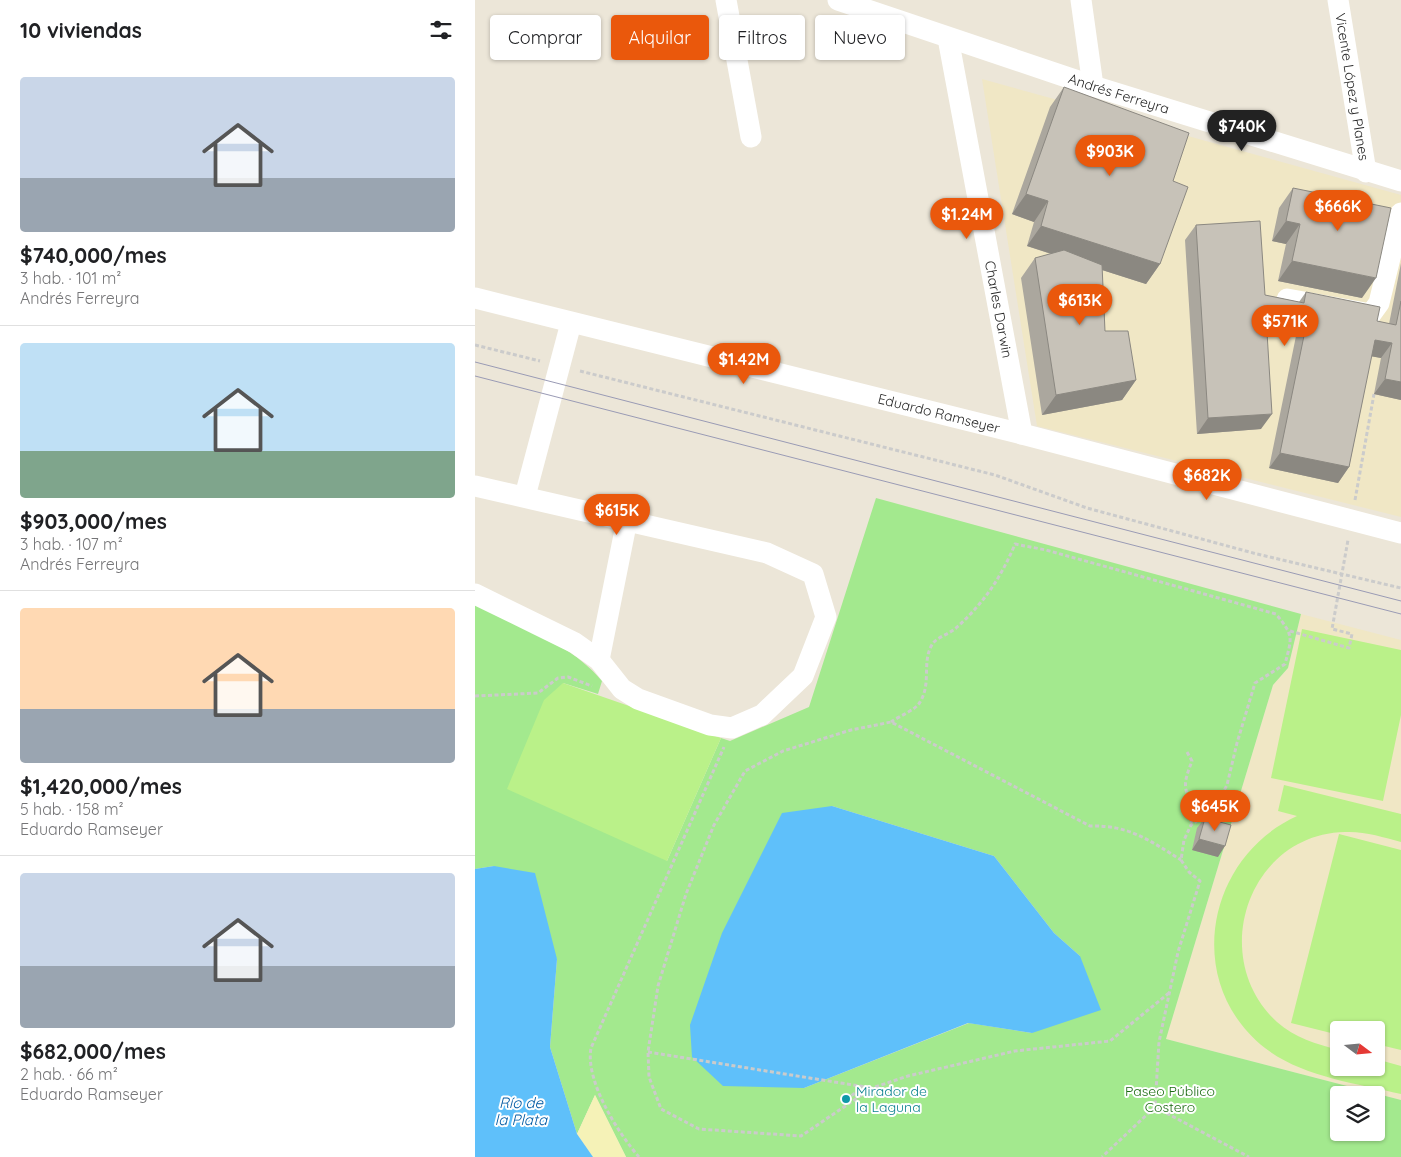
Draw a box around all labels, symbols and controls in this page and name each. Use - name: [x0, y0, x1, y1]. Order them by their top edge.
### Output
- street label: Vicente López y Planes: [1331, 12, 1373, 162]
- chip: Comprar: [490, 15, 601, 60]
- chip: Alquilar: [611, 15, 709, 60]
- chip: Filtros: [719, 15, 805, 60]
- chip: Nuevo: [815, 15, 905, 60]
- icon: filters: [427, 16, 455, 44]
- text: 10 viviendas: [20, 17, 142, 43]
- street label: Andrés Ferreyra: [1066, 69, 1171, 118]
- icon: home: [193, 110, 283, 200]
- pin: $740K: [1207, 110, 1277, 152]
- text: $740K: [1218, 116, 1266, 136]
- pin: $903K: [1075, 134, 1145, 177]
- text: $903K: [1086, 141, 1134, 161]
- pin: $666K: [1303, 190, 1373, 232]
- text: $666K: [1315, 196, 1361, 216]
- pin: $1.24M: [926, 198, 1008, 240]
- text: $1.24M: [941, 204, 993, 224]
- text: $740,000/mes: [20, 242, 167, 268]
- street label: Charles Darwin: [981, 259, 1017, 359]
- text: 3 hab. · 101 m²: [20, 268, 121, 288]
- pin: $613K: [1045, 284, 1115, 326]
- text: Andrés Ferreyra: [20, 288, 140, 308]
- text: $613K: [1058, 290, 1102, 310]
- pin: $571K: [1250, 304, 1320, 347]
- text: $571K: [1263, 311, 1307, 331]
- pin: $1.42M: [703, 342, 785, 385]
- text: $1.42M: [719, 349, 769, 369]
- icon: home: [193, 375, 283, 465]
- street label: Eduardo Ramseyer: [876, 389, 1002, 437]
- pin: $682K: [1172, 458, 1242, 501]
- text: $682K: [1184, 465, 1230, 485]
- pin: $615K: [582, 494, 652, 536]
- text: $615K: [595, 500, 639, 520]
- text: $903,000/mes: [20, 508, 167, 534]
- text: 3 hab. · 107 m²: [20, 534, 123, 554]
- text: Andrés Ferreyra: [20, 554, 140, 574]
- icon: home: [193, 640, 283, 730]
- text: $1,420,000/mes: [20, 773, 182, 799]
- pin: $645K: [1180, 790, 1250, 832]
- text: $645K: [1191, 796, 1239, 816]
- text: 5 hab. · 158 m²: [20, 799, 124, 819]
- text: Eduardo Ramseyer: [20, 819, 163, 839]
- icon: home: [193, 905, 283, 995]
- north arrow: [1330, 1021, 1385, 1076]
- map controls: [1330, 1021, 1385, 1141]
- text: $682,000/mes: [20, 1038, 166, 1064]
- text: 2 hab. · 66 m²: [20, 1064, 118, 1084]
- place label: Mirador de la Laguna: [856, 1082, 927, 1116]
- park label: Paseo Público Costero: [1125, 1082, 1215, 1116]
- text: Eduardo Ramseyer: [20, 1084, 163, 1104]
- button: layers: [1330, 1086, 1385, 1141]
- water label: Río de la Plata: [495, 1093, 548, 1129]
- marker: Mirador de la Laguna: [840, 1093, 852, 1105]

